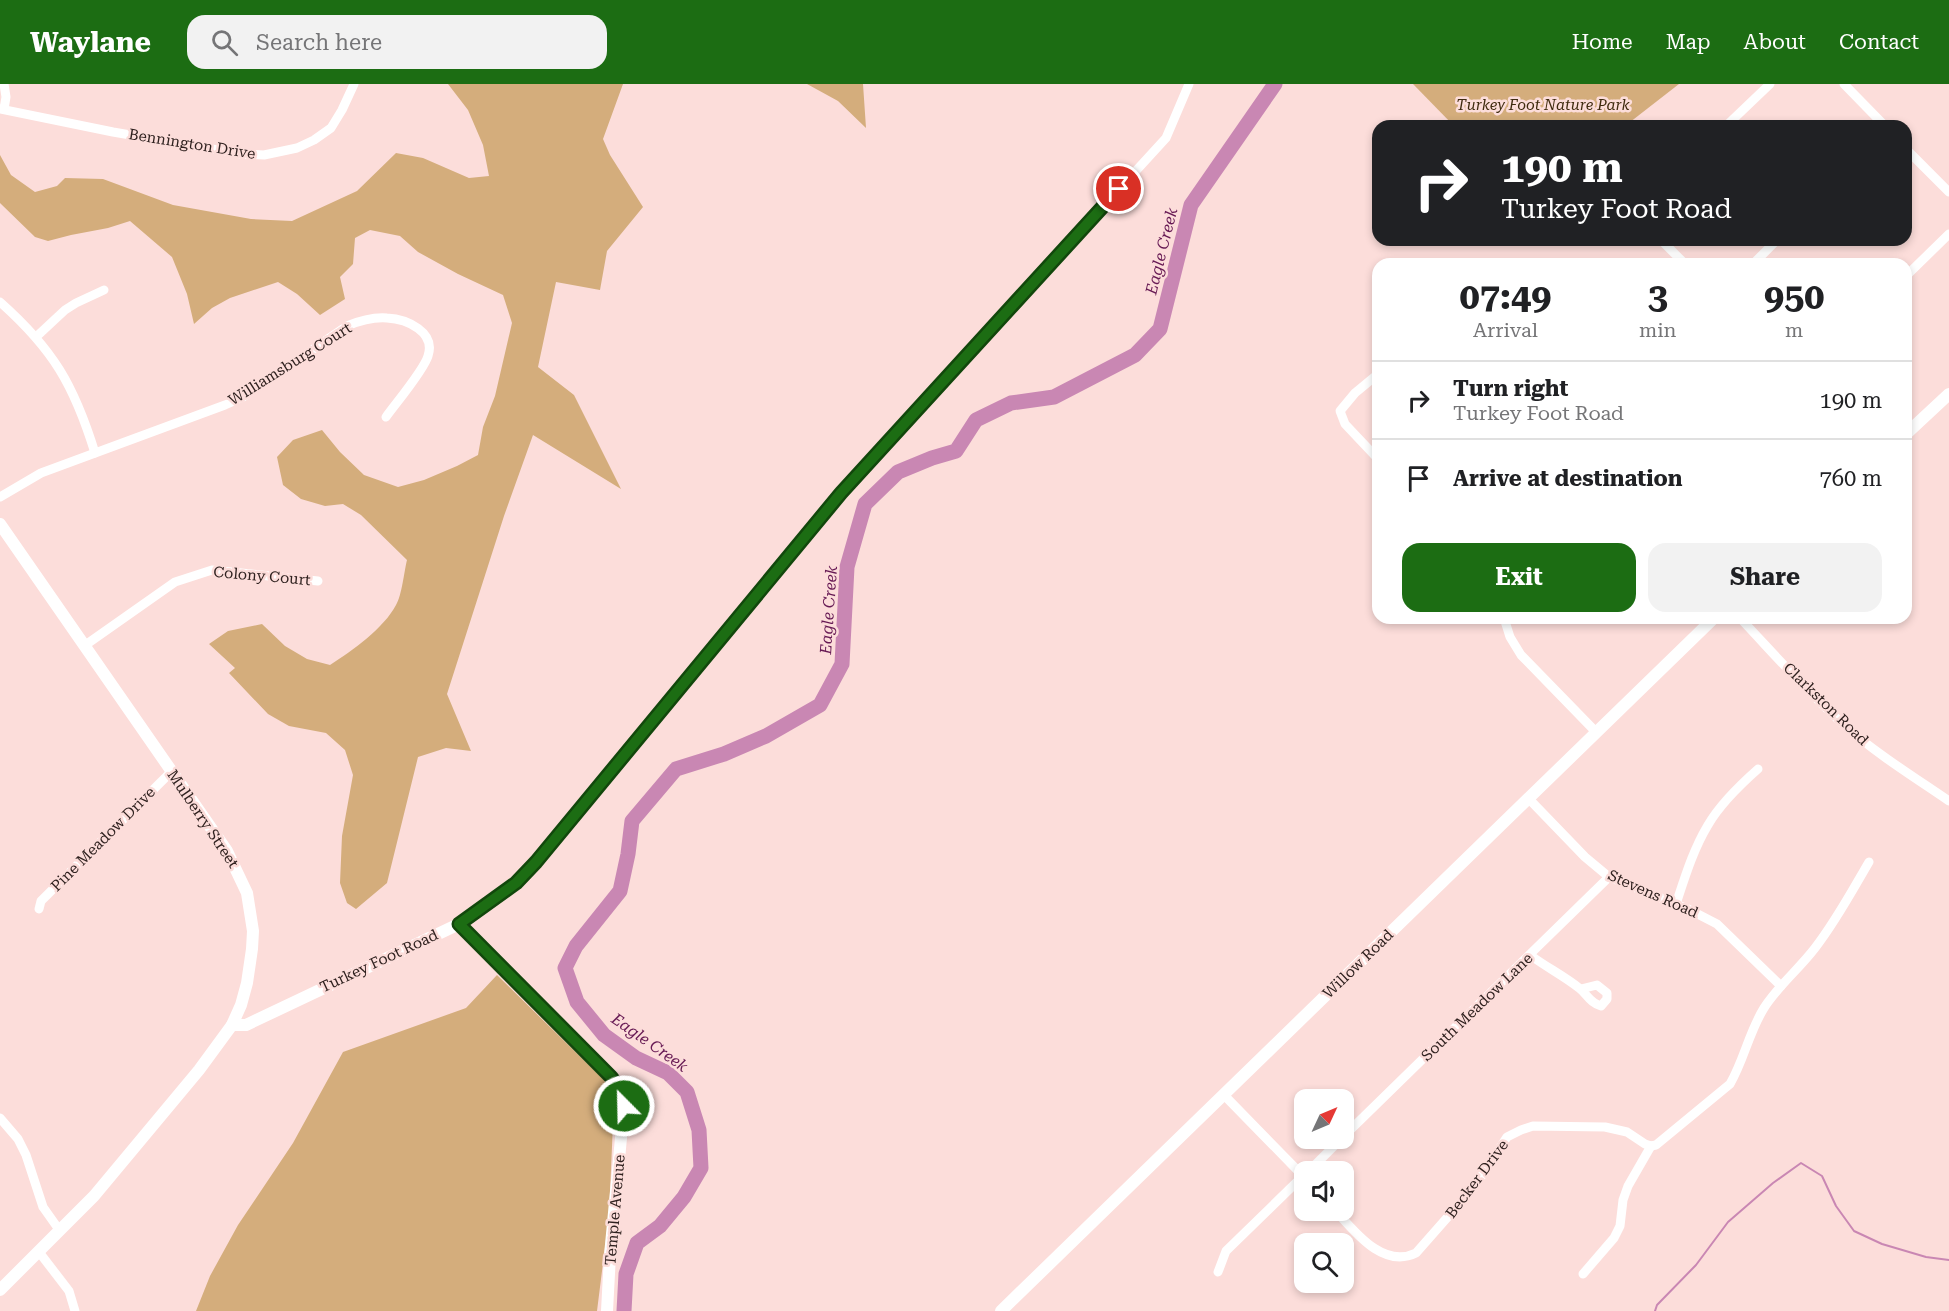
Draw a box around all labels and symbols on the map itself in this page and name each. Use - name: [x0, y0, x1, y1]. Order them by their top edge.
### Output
- park label: Turkey Foot Nature Park: [1456, 96, 1631, 114]
- street label: Bennington Drive: [127, 125, 257, 163]
- pin: [1093, 163, 1144, 214]
- water label: Eagle Creek: [1141, 205, 1182, 297]
- street label: Williamsburg Court: [225, 319, 355, 409]
- street label: Colony Court: [213, 563, 312, 589]
- water label: Eagle Creek: [816, 565, 841, 656]
- street label: Clarkston Road: [1780, 659, 1873, 749]
- street label: Mulberry Street: [164, 767, 243, 872]
- street label: Pine Meadow Drive: [47, 783, 159, 895]
- street label: Stevens Road: [1605, 866, 1701, 922]
- street label: Turkey Foot Road: [317, 926, 441, 996]
- street label: Willow Road: [1319, 926, 1397, 1002]
- street label: South Meadow Lane: [1418, 949, 1536, 1065]
- water label: Eagle Creek: [607, 1009, 692, 1076]
- position arrow: [592, 1074, 656, 1138]
- north arrow: [1294, 1089, 1354, 1149]
- street label: Becker Drive: [1442, 1136, 1512, 1222]
- street label: Temple Avenue: [601, 1154, 629, 1266]

